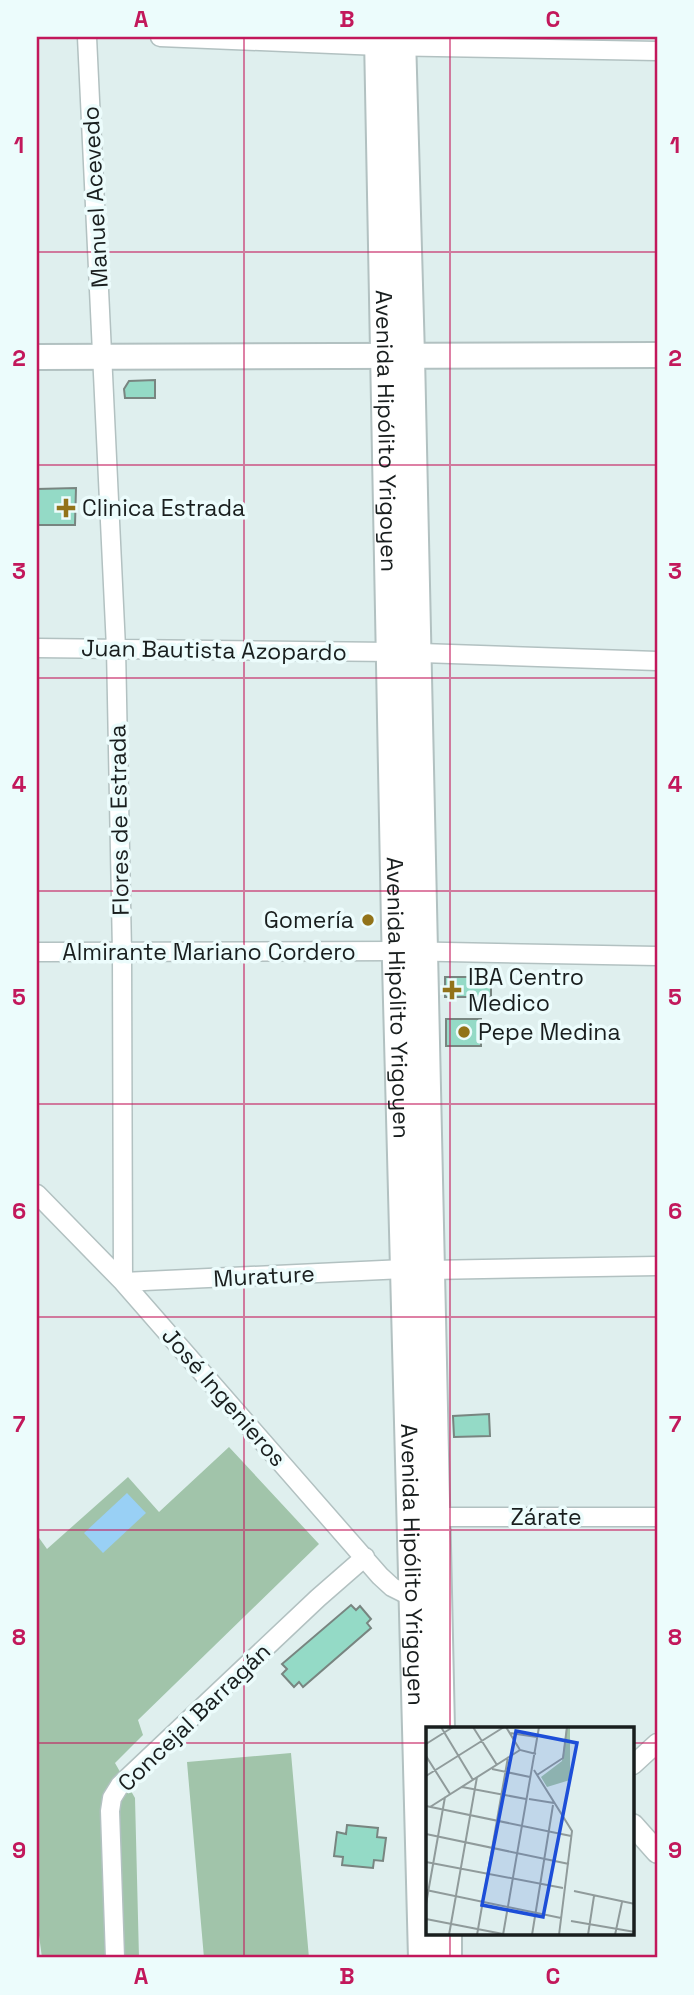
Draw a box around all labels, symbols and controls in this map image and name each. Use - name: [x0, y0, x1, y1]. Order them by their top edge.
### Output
- text: A: [134, 4, 149, 34]
- text: B: [339, 4, 355, 34]
- text: C: [546, 4, 560, 34]
- street label: Manuel Acevedo: [75, 105, 115, 289]
- text: 1: [14, 130, 24, 160]
- text: 1: [670, 130, 680, 160]
- street label: Avenida Hipólito Yrigoyen: [369, 290, 404, 572]
- text: 2: [12, 343, 26, 373]
- text: 2: [668, 343, 682, 373]
- place label: Clinica Estrada: [82, 493, 245, 523]
- marker: Clinica Estrada: [56, 498, 76, 518]
- text: 3: [12, 556, 26, 586]
- text: 3: [668, 556, 682, 586]
- street label: Juan Bautista Azopardo: [81, 633, 347, 667]
- street label: Flores de Estrada: [102, 724, 136, 916]
- text: 4: [12, 769, 27, 799]
- text: 4: [668, 769, 683, 799]
- street label: Avenida Hipólito Yrigoyen: [380, 857, 417, 1139]
- place label: Gomería: [264, 905, 354, 935]
- marker: Gomería: [360, 912, 376, 928]
- street label: Almirante Mariano Cordero: [62, 937, 356, 967]
- place label: IBA Centro Medico: [468, 962, 584, 1018]
- marker: IBA Centro Medico: [442, 980, 462, 1000]
- text: 5: [12, 982, 26, 1012]
- text: 5: [668, 982, 682, 1012]
- place label: Pepe Medina: [478, 1017, 621, 1047]
- marker: Pepe Medina: [456, 1024, 472, 1040]
- text: 6: [12, 1196, 26, 1226]
- text: 6: [668, 1196, 682, 1226]
- street label: Murature: [213, 1258, 315, 1294]
- street label: José Ingenieros: [155, 1321, 293, 1473]
- text: 7: [13, 1409, 26, 1439]
- text: 7: [669, 1409, 682, 1439]
- street label: Avenida Hipólito Yrigoyen: [394, 1423, 431, 1706]
- street label: Zárate: [510, 1502, 582, 1532]
- text: 8: [12, 1622, 26, 1652]
- text: 8: [668, 1622, 682, 1652]
- street label: Concejal Barragán: [111, 1636, 277, 1798]
- inset map: [426, 1727, 634, 1936]
- text: 9: [12, 1835, 26, 1865]
- text: 9: [668, 1835, 682, 1865]
- text: A: [134, 1961, 149, 1991]
- text: B: [339, 1961, 355, 1991]
- text: C: [546, 1961, 560, 1991]

